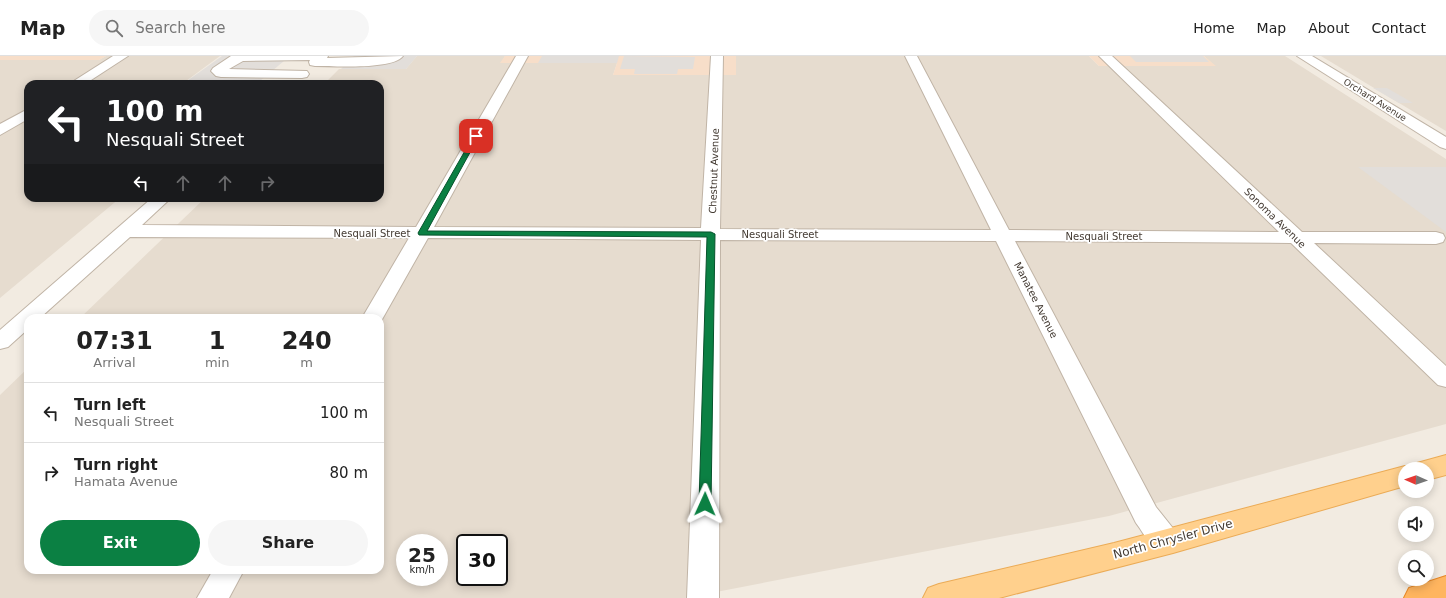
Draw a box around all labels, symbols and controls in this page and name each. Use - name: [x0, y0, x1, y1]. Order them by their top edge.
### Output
- search box: [89, 10, 369, 46]
- text: Map: [20, 17, 65, 39]
- icon: search: [103, 17, 125, 39]
- text: Search here: [135, 19, 225, 37]
- text: Home: [1193, 20, 1235, 36]
- text: Map: [1257, 20, 1286, 36]
- text: About: [1308, 20, 1350, 36]
- text: Contact: [1372, 20, 1426, 36]
- street label: Orchard Avenue: [1342, 77, 1409, 124]
- text: 100 m: [106, 95, 203, 128]
- icon: left: [40, 96, 92, 148]
- pin: [459, 119, 493, 153]
- icon: arrive: [465, 125, 487, 147]
- street label: Chestnut Avenue: [707, 128, 721, 214]
- text: Nesquali Street: [106, 129, 244, 150]
- icon: left: [130, 172, 152, 194]
- icon: ahead: [172, 172, 194, 194]
- icon: ahead: [214, 172, 236, 194]
- icon: right: [256, 172, 278, 194]
- street label: Sonoma Avenue: [1242, 186, 1308, 250]
- street label: Nesquali Street: [334, 228, 410, 239]
- street label: Nesquali Street: [742, 229, 818, 240]
- street label: Nesquali Street: [1066, 231, 1142, 242]
- street label: Manatee Avenue: [1012, 260, 1060, 340]
- text: 07:31: [76, 327, 153, 355]
- text: 1: [209, 327, 225, 355]
- text: 240: [282, 327, 332, 355]
- text: Arrival: [93, 355, 136, 370]
- text: min: [205, 355, 229, 370]
- text: m: [300, 355, 313, 370]
- text: Turn left: [74, 396, 146, 414]
- icon: left: [40, 402, 62, 424]
- text: 100 m: [320, 404, 368, 422]
- text: Nesquali Street: [74, 414, 174, 429]
- text: Turn right: [74, 456, 158, 474]
- icon: right: [40, 462, 62, 484]
- north arrow: [1398, 462, 1434, 498]
- map controls: [1398, 462, 1434, 586]
- text: 80 m: [330, 464, 368, 482]
- text: Hamata Avenue: [74, 474, 178, 489]
- position arrow: [684, 483, 726, 525]
- button: sound: [1398, 506, 1434, 542]
- street label: North Chrysler Drive: [1112, 516, 1234, 562]
- button: Exit: [40, 520, 200, 566]
- button: Share: [208, 520, 368, 566]
- speed limit sign: 30: [456, 534, 508, 586]
- text: 25: [408, 543, 436, 567]
- button: search: [1398, 550, 1434, 586]
- text: km/h: [409, 564, 435, 575]

